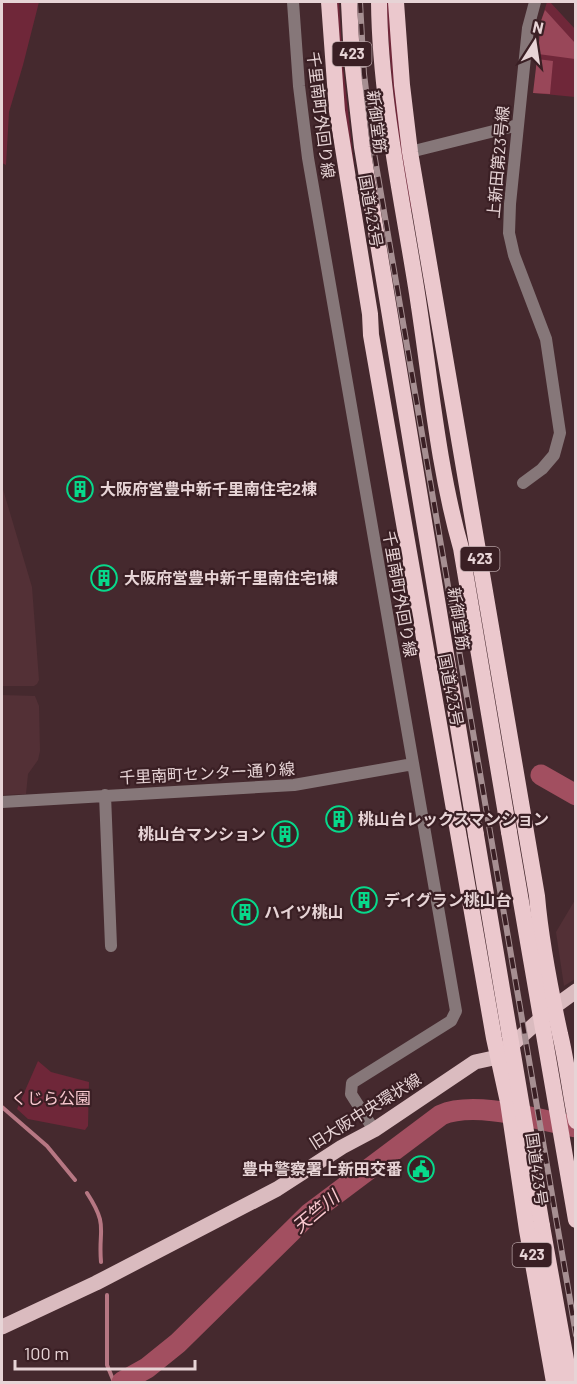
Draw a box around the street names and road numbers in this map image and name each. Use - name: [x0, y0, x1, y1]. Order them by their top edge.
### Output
- road number: 423: [332, 42, 372, 66]
- street label: 千里南町外回り線: [304, 50, 339, 180]
- street label: 新御堂筋: [364, 89, 391, 155]
- street label: 上新田第23号線: [483, 105, 512, 219]
- street label: 国道423号: [356, 173, 387, 249]
- street label: 千里南町外回り線: [380, 529, 421, 659]
- road number: 423: [460, 547, 500, 571]
- street label: 新御堂筋: [445, 586, 474, 652]
- street label: 国道423号: [435, 652, 468, 728]
- street label: 千里南町センター通り線: [119, 758, 295, 787]
- street label: 旧大阪中央環状線: [305, 1069, 424, 1153]
- street label: 国道423号: [523, 1131, 552, 1207]
- road number: 423: [512, 1243, 552, 1267]

